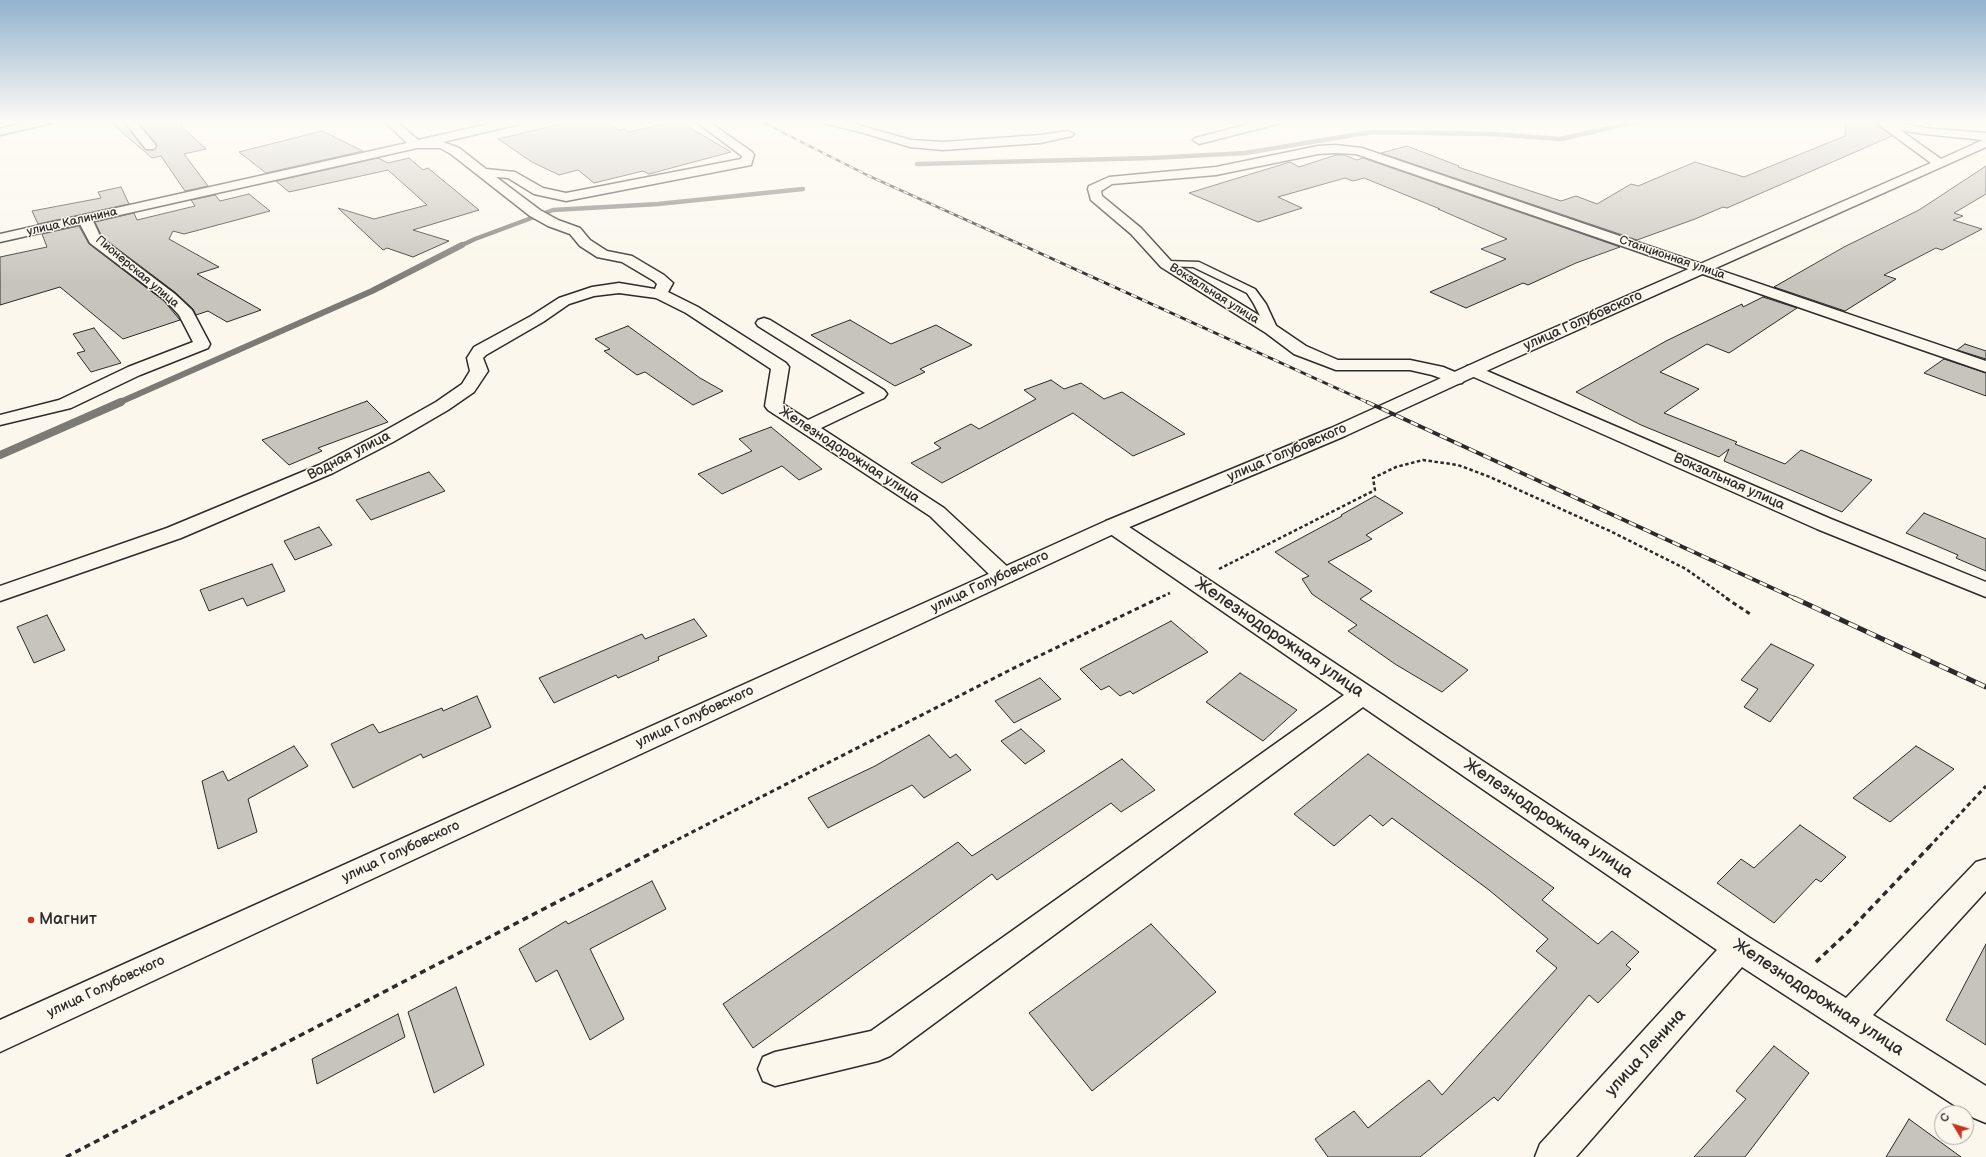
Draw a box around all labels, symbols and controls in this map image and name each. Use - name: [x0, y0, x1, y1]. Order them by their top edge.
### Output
- street label: улица Калинина: [25, 205, 119, 239]
- street label: Пионерская улица: [92, 233, 182, 311]
- street label: Станционная улица: [1617, 233, 1727, 283]
- street label: Вокзальная улица: [1167, 261, 1261, 327]
- street label: улица Голубовского: [1521, 287, 1645, 355]
- street label: Железнодорожная улица: [775, 403, 923, 507]
- street label: улица Голубовского: [1225, 420, 1349, 486]
- street label: Водная улица: [305, 428, 393, 484]
- street label: Вокзальная улица: [1671, 450, 1787, 514]
- street label: улица Голубовского: [928, 547, 1052, 617]
- street label: Железнодорожная улица: [1191, 574, 1367, 702]
- street label: улица Голубовского: [633, 682, 757, 752]
- street label: Железнодорожная улица: [1460, 755, 1636, 883]
- street label: улица Голубовского: [339, 817, 463, 887]
- place label: Магнит: [39, 910, 97, 930]
- marker: Магнит: [26, 915, 36, 925]
- street label: Железнодорожная улица: [1729, 935, 1907, 1061]
- street label: улица Голубовского: [44, 952, 168, 1022]
- street label: улица Ленина: [1601, 1005, 1691, 1101]
- north arrow: [1934, 1105, 1974, 1145]
- text: С: [1937, 1111, 1952, 1125]

